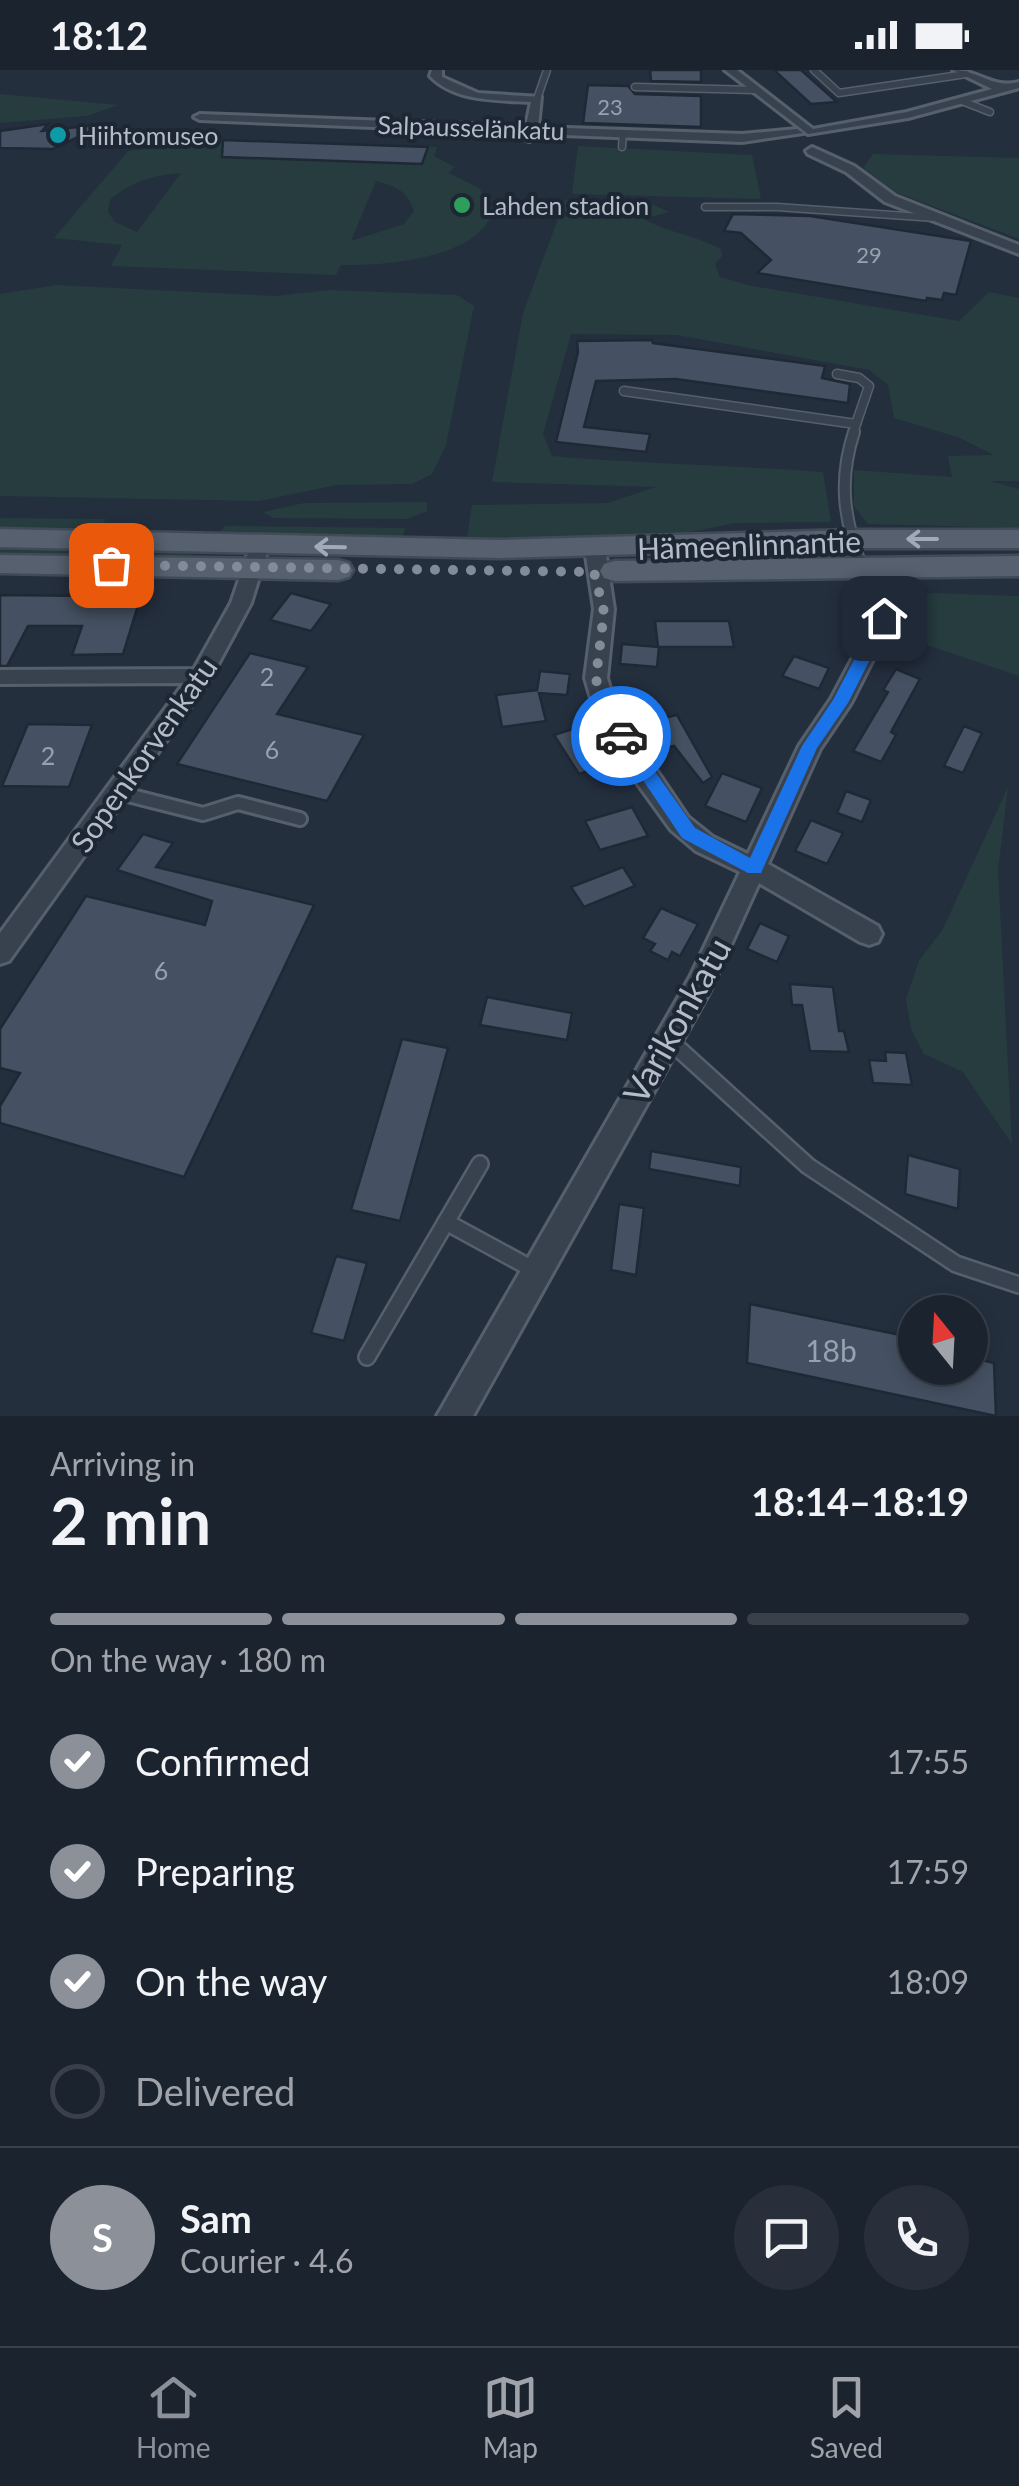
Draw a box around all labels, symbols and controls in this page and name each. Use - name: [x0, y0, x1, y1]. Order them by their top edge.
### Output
- text: 18:12: [50, 12, 148, 58]
- house number: 23: [597, 93, 623, 120]
- street label: Salpausselänkatu: [377, 109, 565, 145]
- place label: Hiihtomuseo: [78, 120, 218, 150]
- marker: Hiihtomuseo: [47, 124, 69, 146]
- place label: Lahden stadion: [482, 190, 649, 220]
- marker: Lahden stadion: [451, 194, 473, 216]
- house number: 29: [856, 241, 882, 268]
- street label: Hämeenlinnantie: [636, 522, 862, 566]
- pin: [69, 523, 154, 608]
- one-way arrow: [906, 530, 938, 548]
- icon: bag: [84, 538, 139, 593]
- one-way arrow: [314, 538, 346, 557]
- pin: [842, 576, 927, 661]
- icon: home: [857, 591, 912, 646]
- street label: Sopenkorvenkatu: [62, 649, 224, 859]
- house number: 2: [260, 661, 274, 691]
- courier: [571, 686, 671, 786]
- icon: car: [594, 709, 649, 764]
- house number: 6: [265, 734, 279, 764]
- house number: 2: [41, 740, 55, 770]
- street label: Varikonkatu: [613, 930, 739, 1110]
- house number: 6: [154, 955, 168, 985]
- north arrow: [898, 1295, 988, 1385]
- map controls: [898, 1295, 988, 1385]
- house number: 18b: [805, 1332, 857, 1368]
- text: Arriving in: [50, 1444, 195, 1483]
- text: 18:14–18:19: [751, 1478, 969, 1524]
- text: 2 min: [50, 1481, 211, 1559]
- text: On the way · 180 m: [50, 1640, 326, 1679]
- icon: check: [50, 1734, 105, 1789]
- text: Confirmed: [135, 1738, 311, 1784]
- text: 17:55: [887, 1742, 969, 1781]
- icon: check: [50, 1844, 105, 1899]
- text: Preparing: [135, 1848, 295, 1894]
- text: 17:59: [887, 1852, 969, 1891]
- icon: check: [50, 1954, 105, 2009]
- text: On the way: [135, 1958, 327, 2004]
- text: 18:09: [887, 1962, 969, 2001]
- text: Delivered: [135, 2068, 295, 2114]
- button: chat: [734, 2185, 839, 2290]
- button: phone: [864, 2185, 969, 2290]
- text: Sam: [180, 2195, 252, 2241]
- text: S: [92, 2214, 113, 2260]
- text: Courier · 4.6: [180, 2241, 354, 2280]
- tab: Home: [136, 2370, 211, 2464]
- tab: Map: [483, 2370, 538, 2464]
- tab: Saved: [810, 2370, 883, 2464]

